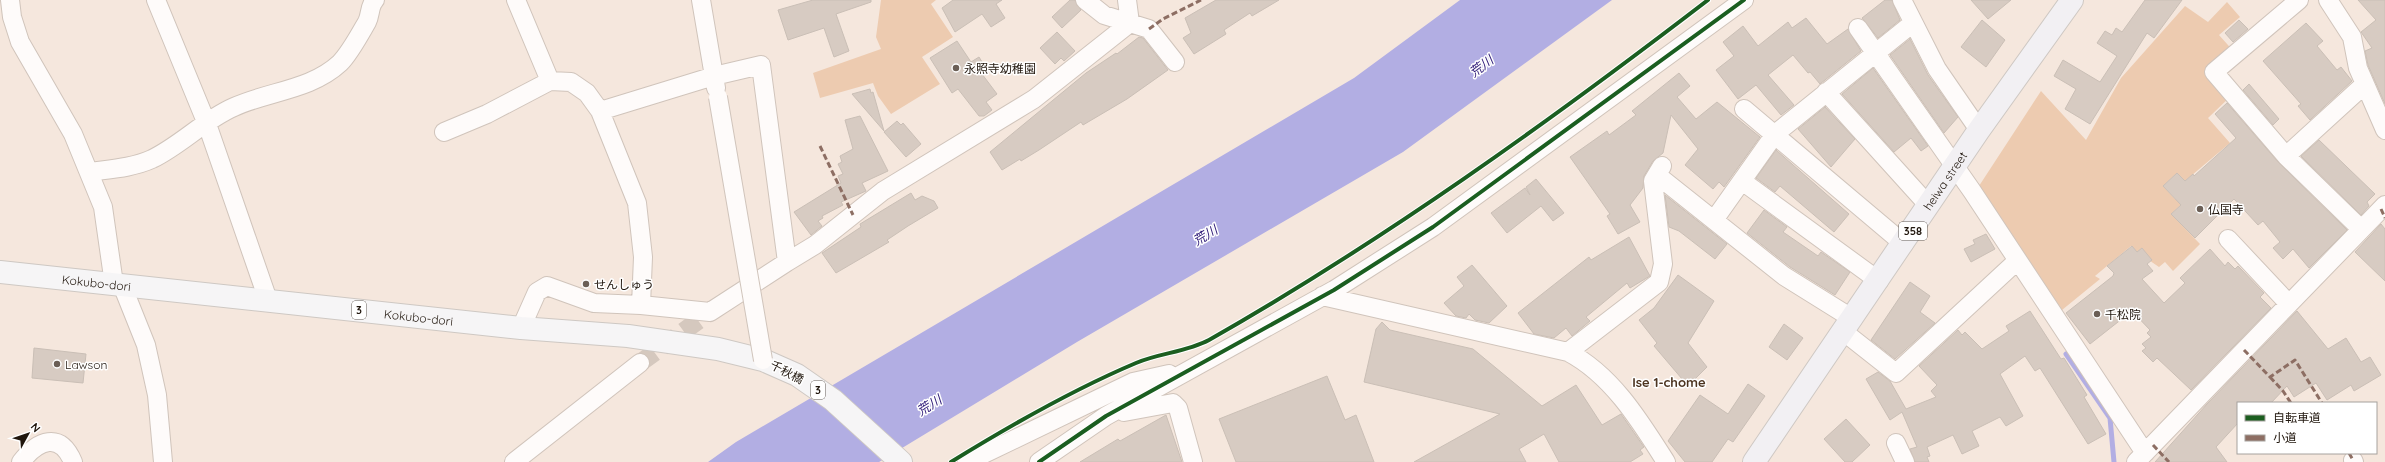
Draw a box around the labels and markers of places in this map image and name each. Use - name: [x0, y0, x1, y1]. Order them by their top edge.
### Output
- place label: 永照寺幼稚園: [964, 61, 1036, 76]
- marker: 永照寺幼稚園: [951, 63, 961, 73]
- place label: 仏国寺: [2208, 202, 2244, 217]
- marker: 仏国寺: [2195, 204, 2205, 214]
- place label: せんしゅう: [594, 277, 654, 292]
- marker: せんしゅう: [581, 279, 591, 289]
- place label: 千松院: [2105, 307, 2141, 322]
- marker: 千松院: [2092, 309, 2102, 319]
- place label: Lawson: [65, 357, 107, 372]
- marker: Lawson: [52, 359, 62, 369]

